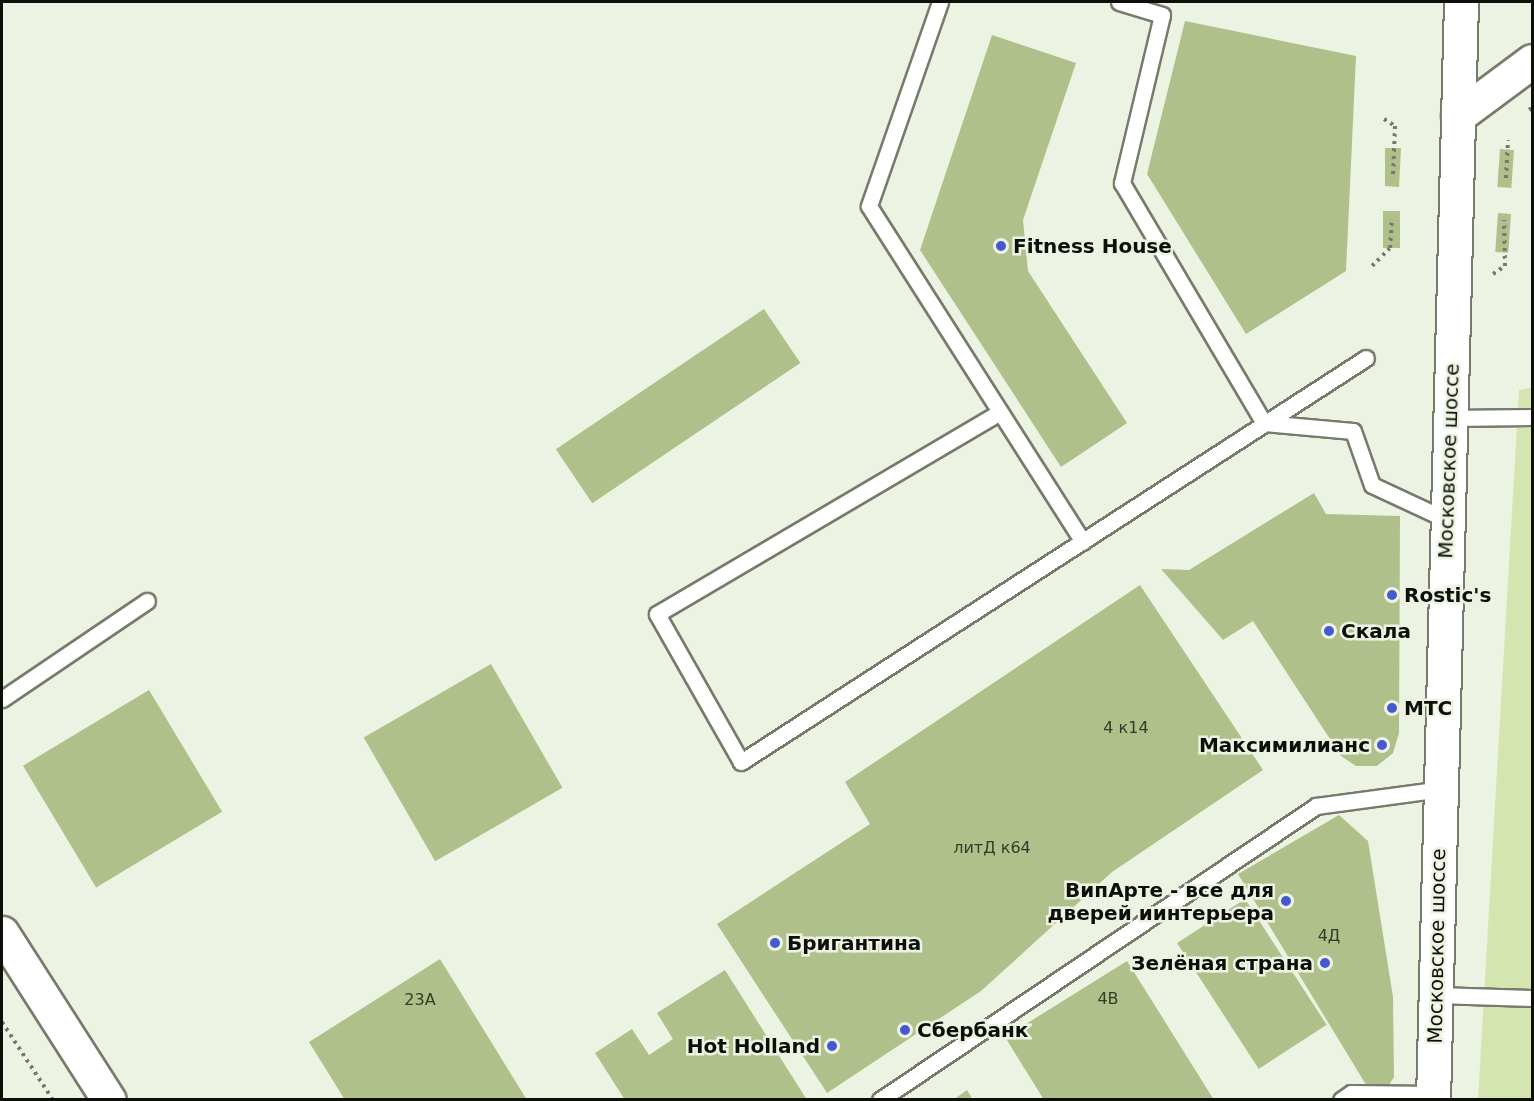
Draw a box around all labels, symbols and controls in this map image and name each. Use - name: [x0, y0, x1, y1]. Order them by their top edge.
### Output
- place label: Fitness House: [1013, 234, 1172, 258]
- marker: Fitness House: [994, 239, 1008, 253]
- street label: Московское шоссе: [1434, 363, 1464, 559]
- place label: Rostic's: [1404, 583, 1491, 607]
- marker: Rostic's: [1385, 588, 1399, 602]
- place label: Скала: [1341, 619, 1411, 643]
- marker: Скала: [1322, 624, 1336, 638]
- place label: МТС: [1404, 696, 1452, 720]
- marker: МТС: [1385, 701, 1399, 715]
- house number: 4 к14: [1103, 718, 1149, 738]
- place label: Максимилианс: [1199, 733, 1370, 757]
- marker: Максимилианс: [1375, 738, 1389, 752]
- house number: литД к64: [953, 838, 1031, 858]
- street label: Московское шоссе: [1423, 848, 1451, 1044]
- place label: ВипАрте - все для дверей иинтерьера: [1047, 878, 1274, 925]
- marker: ВипАрте - все для дверей иинтерьера: [1279, 894, 1293, 908]
- house number: 4Д: [1318, 926, 1340, 946]
- place label: Бригантина: [787, 931, 921, 955]
- marker: Бригантина: [768, 936, 782, 950]
- place label: Зелёная страна: [1131, 951, 1313, 975]
- marker: Зелёная страна: [1318, 956, 1332, 970]
- house number: 4В: [1097, 989, 1119, 1009]
- house number: 23А: [404, 990, 436, 1010]
- place label: Сбербанк: [917, 1018, 1028, 1042]
- marker: Сбербанк: [898, 1023, 912, 1037]
- place label: Hot Holland: [687, 1034, 820, 1058]
- marker: Hot Holland: [825, 1039, 839, 1053]

